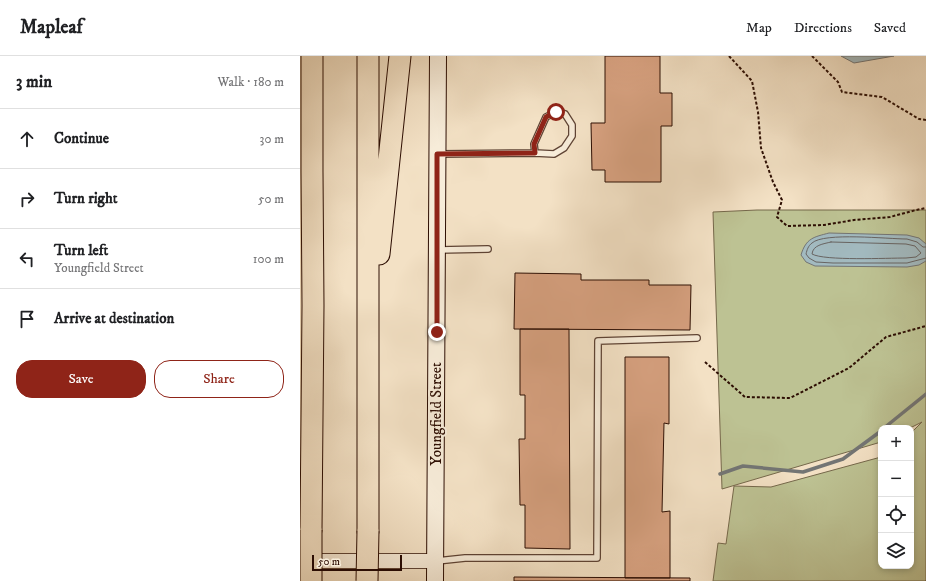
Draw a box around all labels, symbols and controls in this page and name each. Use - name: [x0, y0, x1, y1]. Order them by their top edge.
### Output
- text: Mapleaf: [20, 16, 83, 39]
- text: Map: [746, 19, 772, 37]
- text: Directions: [794, 19, 852, 37]
- text: Saved: [874, 19, 906, 37]
- text: 3 min: [16, 71, 52, 93]
- text: Walk · 180 m: [217, 74, 284, 90]
- route start: [547, 103, 565, 121]
- icon: ahead: [16, 128, 38, 150]
- text: Continue: [54, 129, 109, 148]
- text: 30 m: [260, 131, 284, 147]
- icon: right: [16, 188, 38, 210]
- text: Turn right: [54, 189, 117, 208]
- text: 50 m: [258, 191, 284, 207]
- text: Turn left: [54, 241, 108, 260]
- icon: left: [16, 248, 38, 270]
- text: 100 m: [253, 251, 284, 267]
- text: Youngfield Street: [54, 260, 144, 276]
- icon: arrive: [16, 308, 38, 330]
- text: Arrive at destination: [54, 309, 174, 328]
- route end: [428, 323, 446, 341]
- button: Save: [16, 360, 146, 398]
- button: Share: [154, 360, 284, 398]
- street label: Youngfield Street: [427, 362, 446, 466]
- map controls: [878, 425, 914, 569]
- button: +: [878, 425, 914, 461]
- button: −: [878, 461, 914, 497]
- button: locate: [878, 497, 914, 533]
- button: layers: [878, 533, 914, 569]
- scale bar: [312, 553, 402, 572]
- text: 50 m: [318, 555, 340, 569]

